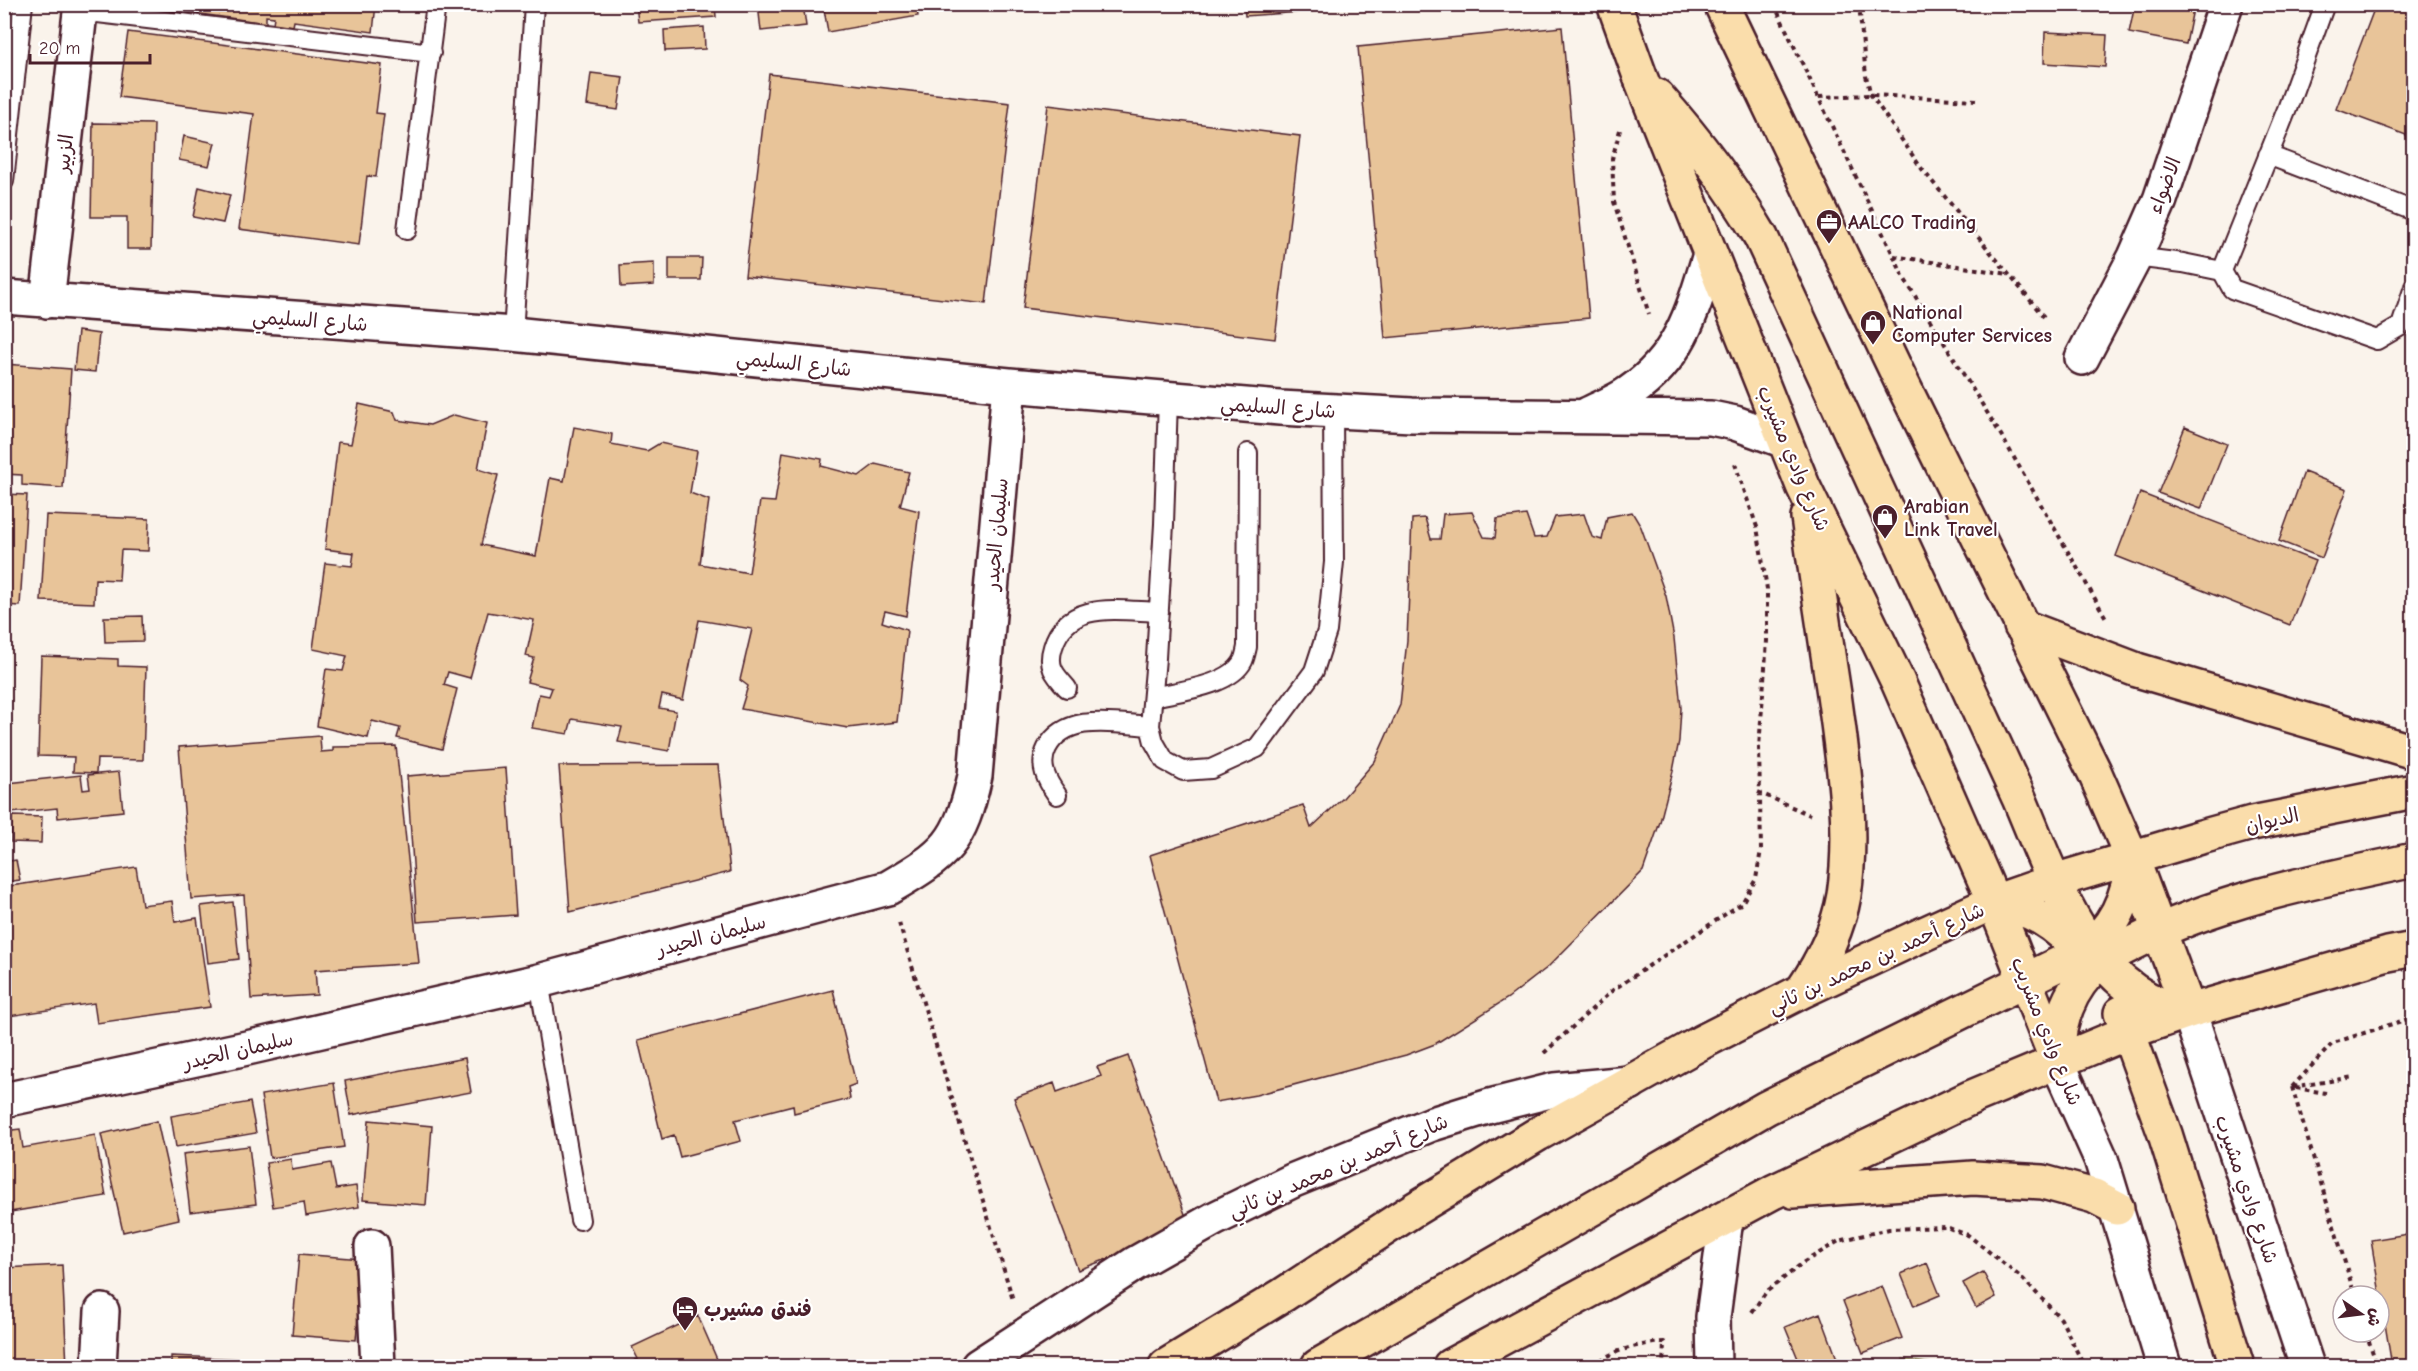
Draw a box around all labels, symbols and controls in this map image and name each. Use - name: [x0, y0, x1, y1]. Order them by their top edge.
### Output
- scale bar: [30, 27, 150, 65]
- text: 20 m: [39, 38, 80, 59]
- street label: الزبير: [50, 133, 78, 176]
- street label: الاضواء: [2143, 154, 2187, 217]
- office icon: AALCO Trading: [1814, 207, 1844, 245]
- place label: AALCO Trading: [1848, 211, 1977, 234]
- place label: National Computer Services: [1892, 301, 2052, 347]
- street label: شارع السليمي: [251, 305, 368, 342]
- shop icon: National Computer Services: [1858, 308, 1888, 346]
- street label: شارع السليمي: [735, 346, 853, 387]
- street label: شارع وادي مشيرب: [1750, 382, 1835, 536]
- street label: شارع السليمي: [1219, 392, 1336, 429]
- street label: سليمان الحيدر: [980, 477, 1013, 593]
- place label: Arabian Link Travel: [1904, 495, 1998, 541]
- shop icon: Arabian Link Travel: [1870, 502, 1900, 540]
- street label: الديوان: [2243, 803, 2301, 839]
- street label: شارع أحمد بن محمد بن ثاني: [1764, 898, 1991, 1024]
- street label: سليمان الحيدر: [652, 910, 768, 962]
- street label: شارع وادي مشريب: [2003, 954, 2087, 1110]
- street label: سليمان الحيدر: [179, 1027, 295, 1075]
- street label: شارع أحمد بن محمد بن ثاني: [1225, 1110, 1454, 1229]
- street label: شارع وادي مشيرب: [2207, 1112, 2283, 1267]
- north arrow: [2331, 1284, 2391, 1344]
- hotel icon: فندق مشيرب: [670, 1294, 700, 1332]
- place label: فندق مشيرب: [704, 1298, 812, 1322]
- text: ش: [2364, 1307, 2385, 1328]

